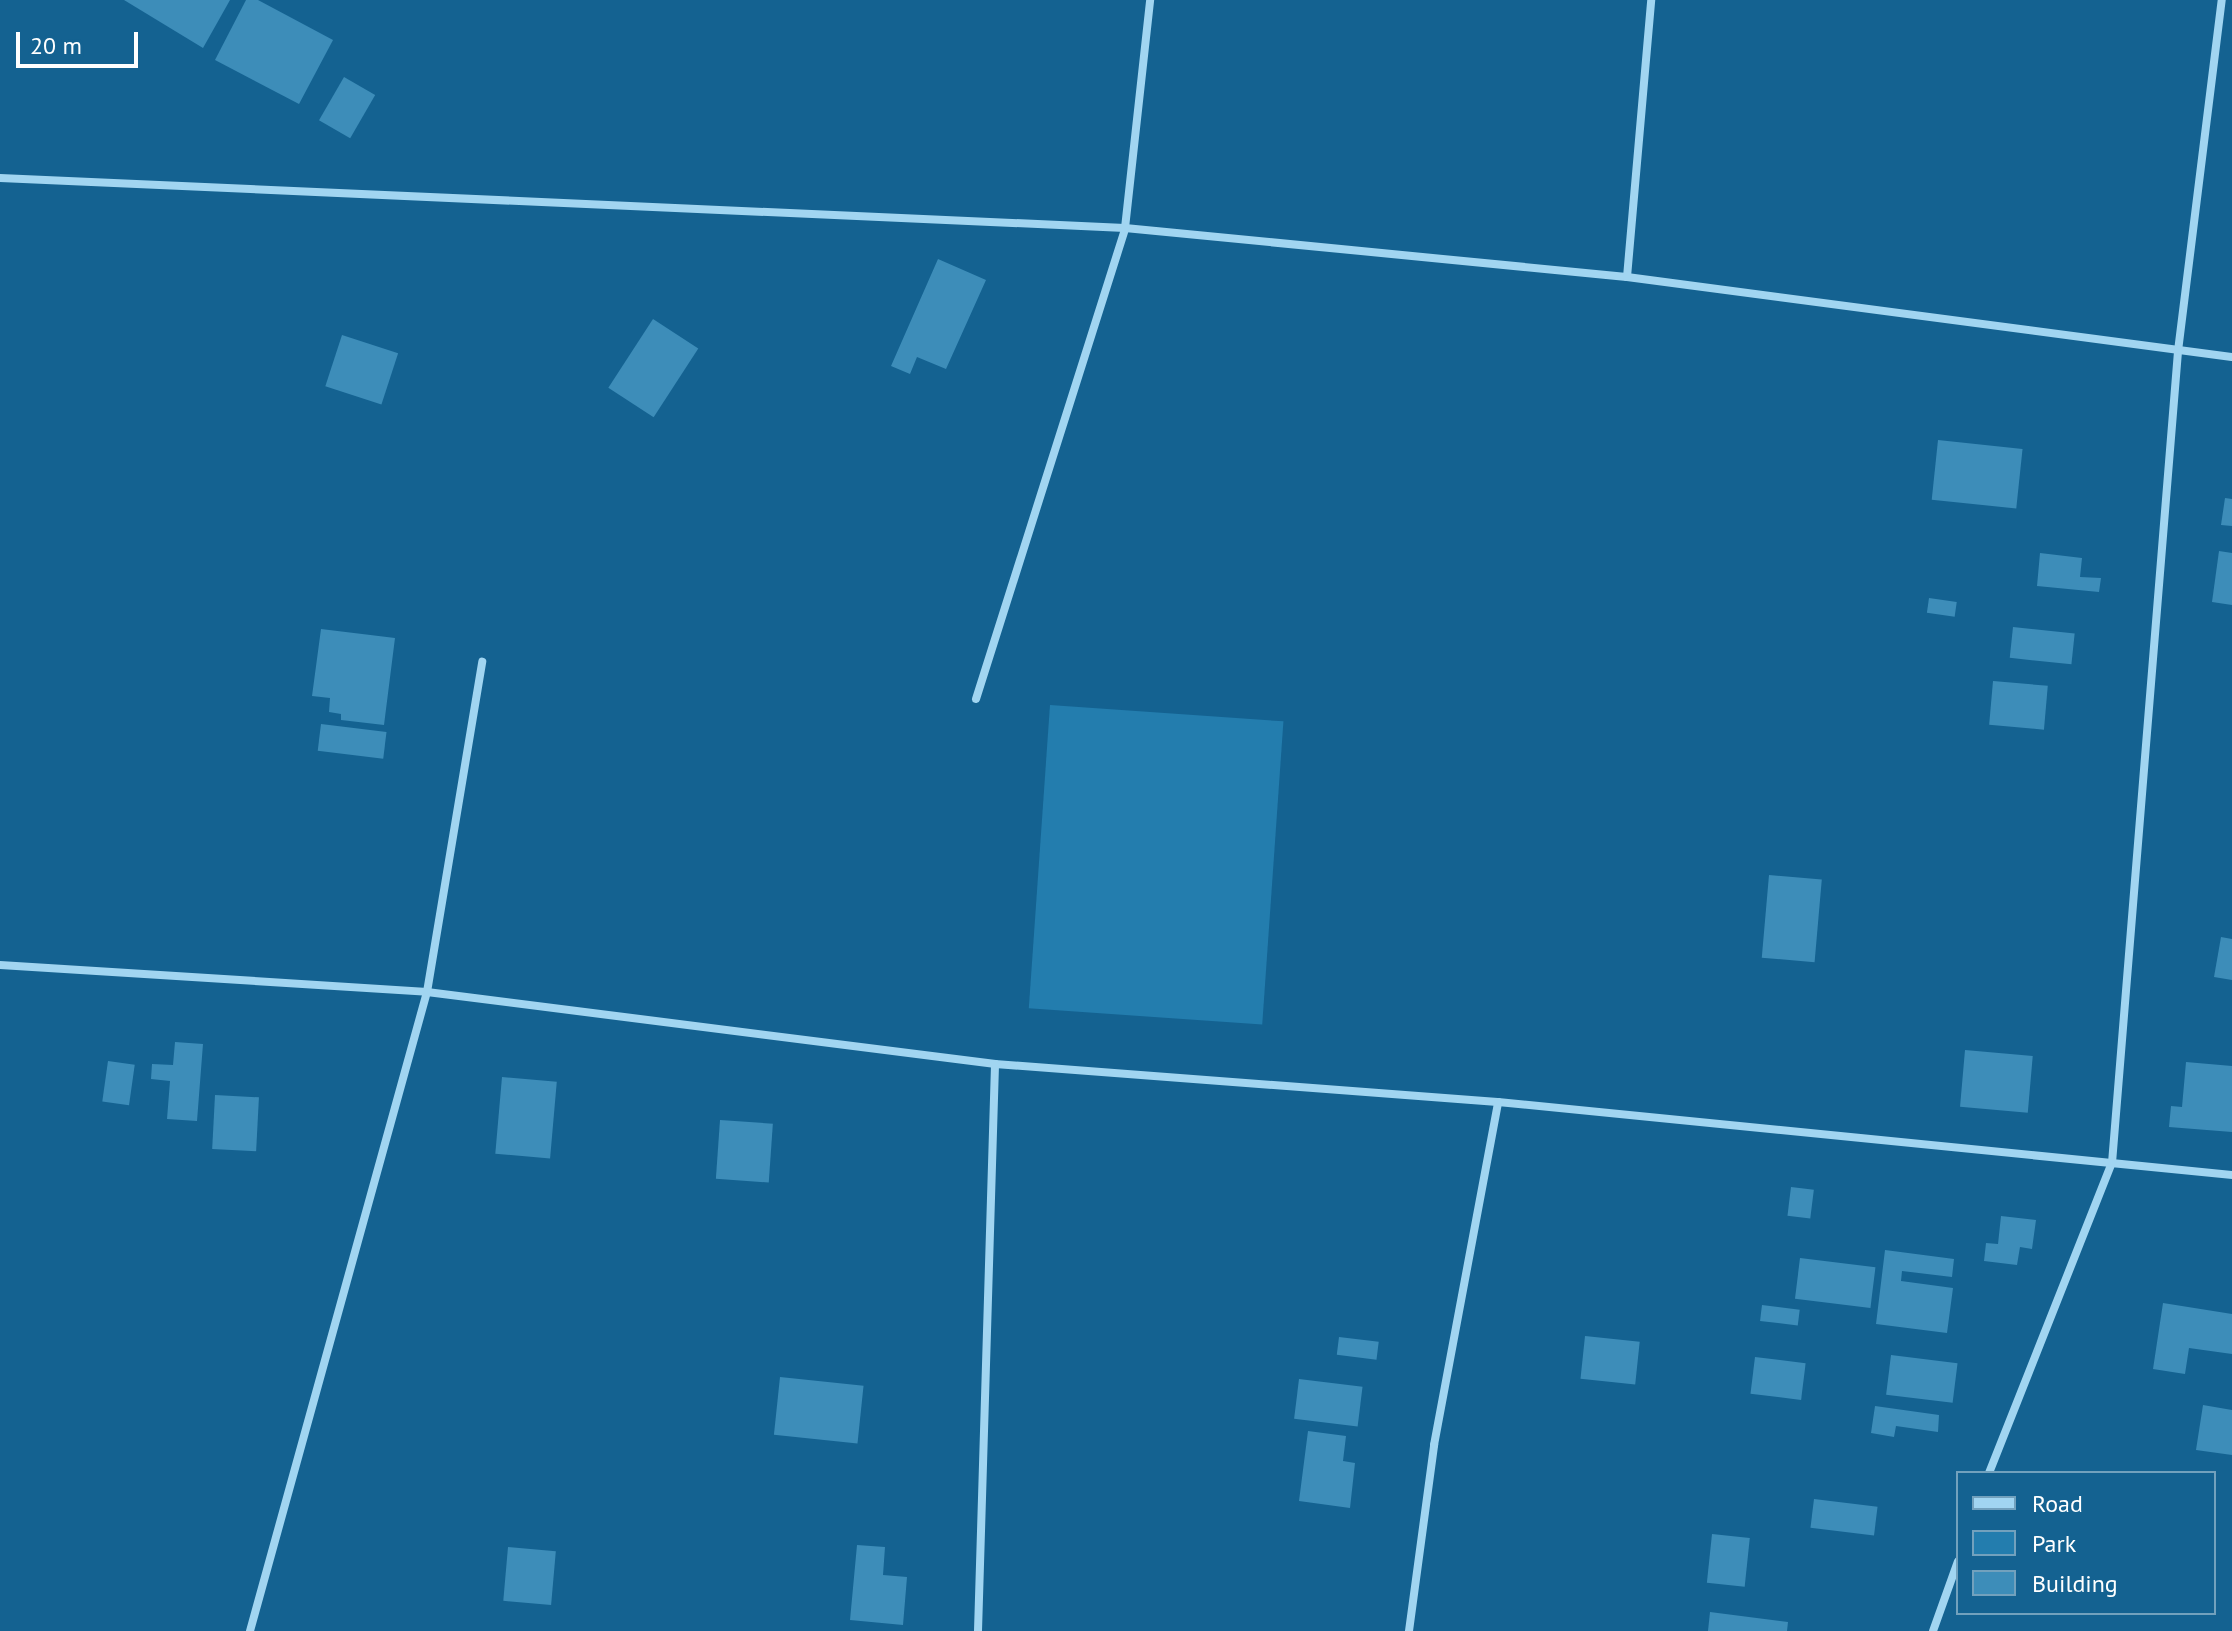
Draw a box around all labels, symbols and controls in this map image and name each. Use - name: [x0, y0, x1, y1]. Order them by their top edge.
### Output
- scale bar: [20, 16, 142, 66]
- text: 20 m: [30, 30, 82, 61]
- legend: [1956, 1471, 2216, 1615]
- text: Road: [2032, 1488, 2083, 1519]
- text: Park: [2032, 1528, 2076, 1559]
- text: Building: [2032, 1568, 2118, 1599]

